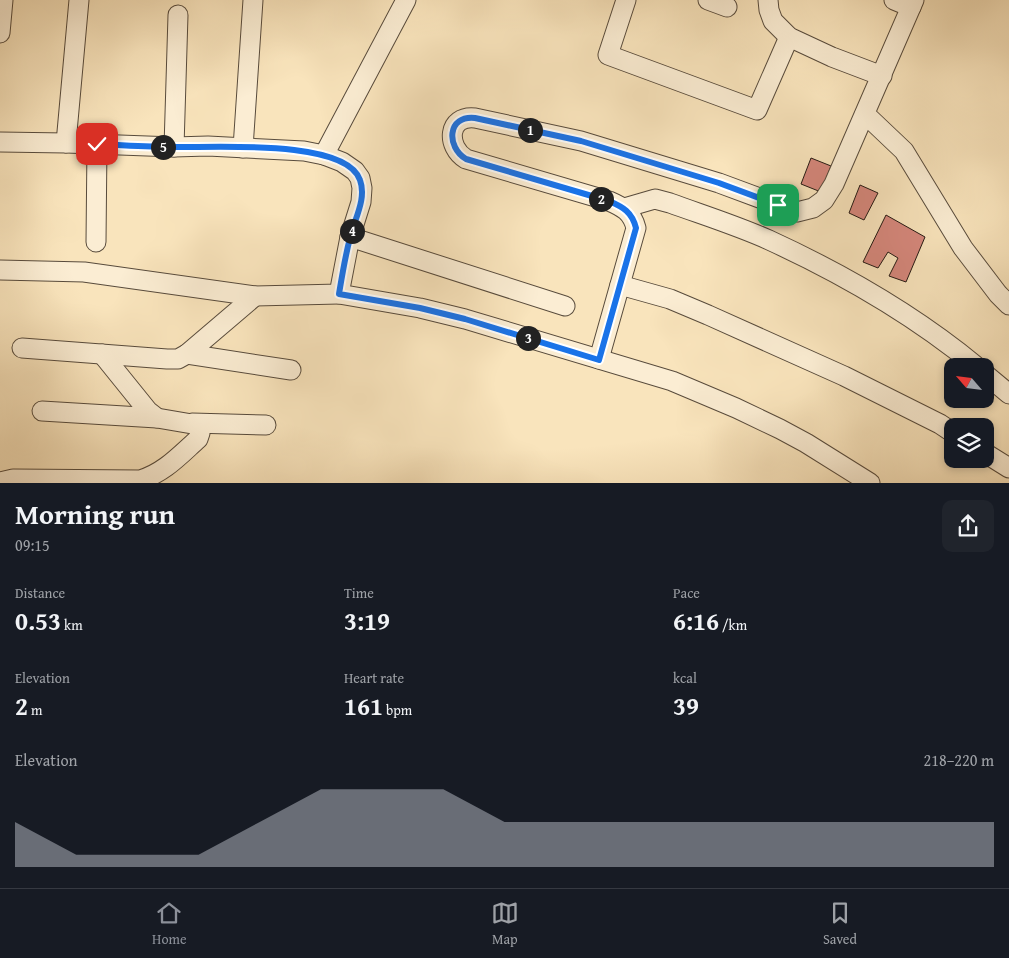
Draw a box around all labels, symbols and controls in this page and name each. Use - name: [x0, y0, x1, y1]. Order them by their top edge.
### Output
- pin: 1: [518, 118, 542, 142]
- text: 1: [527, 120, 534, 140]
- pin: [76, 123, 118, 165]
- icon: check: [83, 130, 111, 158]
- pin: 5: [150, 134, 176, 160]
- text: 5: [160, 137, 167, 157]
- pin: [757, 184, 799, 226]
- pin: 2: [588, 186, 614, 212]
- text: 2: [598, 189, 605, 209]
- icon: arrive: [764, 191, 792, 219]
- pin: 4: [340, 218, 364, 244]
- text: 4: [349, 221, 356, 241]
- pin: 3: [516, 326, 540, 350]
- text: 3: [525, 328, 532, 348]
- north arrow: [944, 358, 994, 408]
- map controls: [944, 358, 994, 468]
- button: layers: [944, 418, 994, 468]
- text: Morning run: [15, 493, 175, 534]
- button: share: [942, 500, 994, 552]
- text: 09:15: [15, 533, 50, 557]
- text: Distance: [15, 583, 65, 603]
- text: Time: [344, 583, 374, 603]
- text: Pace: [673, 583, 700, 603]
- text: 0.53: [15, 603, 61, 639]
- text: 3:19: [344, 603, 390, 639]
- text: 6:16: [673, 603, 719, 639]
- text: km: [61, 615, 83, 635]
- text: /km: [719, 615, 747, 635]
- text: Elevation: [15, 668, 70, 688]
- text: Heart rate: [344, 668, 404, 688]
- text: kcal: [673, 668, 697, 688]
- text: 2: [15, 688, 28, 724]
- text: 161: [344, 688, 383, 724]
- text: 39: [673, 688, 699, 724]
- text: m: [28, 700, 42, 720]
- text: bpm: [383, 700, 412, 720]
- text: Elevation: [15, 748, 78, 772]
- text: 218–220 m: [924, 748, 994, 772]
- tab: Home: [152, 899, 187, 949]
- tab: Map: [491, 899, 519, 949]
- tab: Saved: [823, 899, 857, 949]

